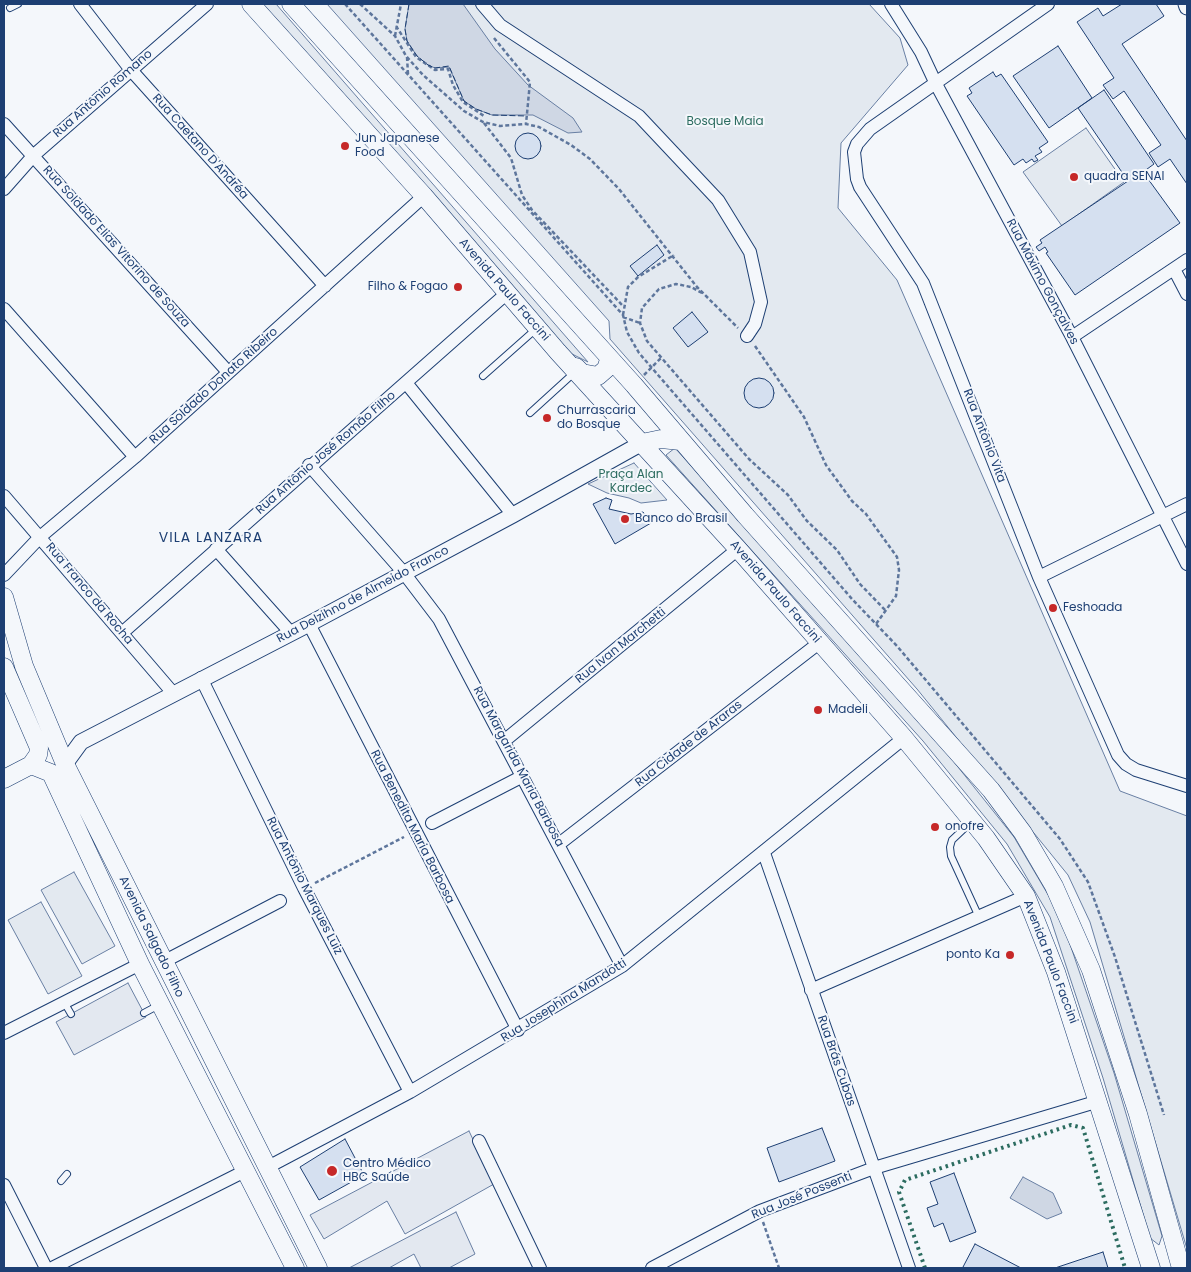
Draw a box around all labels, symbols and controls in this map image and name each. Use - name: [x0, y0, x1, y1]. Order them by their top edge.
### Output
- street label: Rua Antônio Romano: [51, 47, 155, 141]
- street label: Rua Caetano D'Andréa: [149, 91, 251, 203]
- park label: Bosque Maia: [686, 115, 764, 129]
- place label: Jun Japanese Food: [355, 132, 439, 160]
- marker: Jun Japanese Food: [339, 140, 351, 152]
- street label: Rua Soldado Elias Vitorino de Souza: [39, 163, 193, 331]
- place label: quadra SENAI: [1084, 170, 1164, 184]
- marker: quadra SENAI: [1068, 171, 1080, 183]
- street label: Rua Máximo Gonçalves: [1003, 217, 1081, 347]
- street label: Avenida Paulo Faccini: [456, 236, 552, 344]
- place label: Filho & Fogao: [368, 280, 448, 294]
- marker: Filho & Fogao: [452, 281, 464, 293]
- street label: Rua Soldado Donato Ribeiro: [147, 325, 281, 447]
- street label: Rua Antônio Vita: [960, 387, 1008, 485]
- street label: Rua Antônio José Romão Filho: [253, 388, 399, 518]
- place label: Churrascaria do Bosque: [557, 404, 636, 432]
- marker: Churrascaria do Bosque: [541, 412, 553, 424]
- park label: Praça Alan Kardec: [599, 468, 663, 496]
- place label: Banco do Brasil: [635, 512, 727, 526]
- marker: Banco do Brasil: [619, 513, 631, 525]
- district label: VILA LANZARA: [157, 530, 265, 546]
- street label: Avenida Paulo Faccini: [727, 538, 823, 646]
- street label: Rua Franco da Rocha: [42, 540, 136, 648]
- street label: Rua Delzihno de Almeido Franco: [275, 543, 451, 647]
- place label: Feshoada: [1063, 601, 1122, 615]
- marker: Feshoada: [1047, 602, 1059, 614]
- street label: Rua Ivan Marchetti: [573, 605, 669, 687]
- street label: Rua Margarida Maria Barbosa: [469, 684, 567, 850]
- street label: Rua Cidade de Araras: [633, 698, 745, 790]
- place label: Madeli: [828, 703, 868, 717]
- marker: Madeli: [812, 704, 824, 716]
- street label: Rua Benedita Maria Barbosa: [367, 748, 457, 906]
- street label: Rua Antônio Marques Luiz: [263, 815, 345, 957]
- place label: onofre: [945, 820, 984, 834]
- marker: onofre: [929, 821, 941, 833]
- street label: Avenida Salgado Filho: [115, 874, 187, 1000]
- street label: Avenida Paulo Faccini: [1020, 898, 1080, 1026]
- place label: ponto Ka: [946, 948, 1000, 962]
- marker: ponto Ka: [1004, 949, 1016, 961]
- street label: Rua Josephina Mandotti: [499, 956, 629, 1046]
- street label: Rua Brás Cubas: [814, 1014, 858, 1108]
- place label: Centro Médico HBC Saúde: [343, 1157, 431, 1185]
- marker: Centro Médico HBC Saúde: [325, 1164, 339, 1178]
- street label: Rua José Possenti: [750, 1169, 854, 1223]

